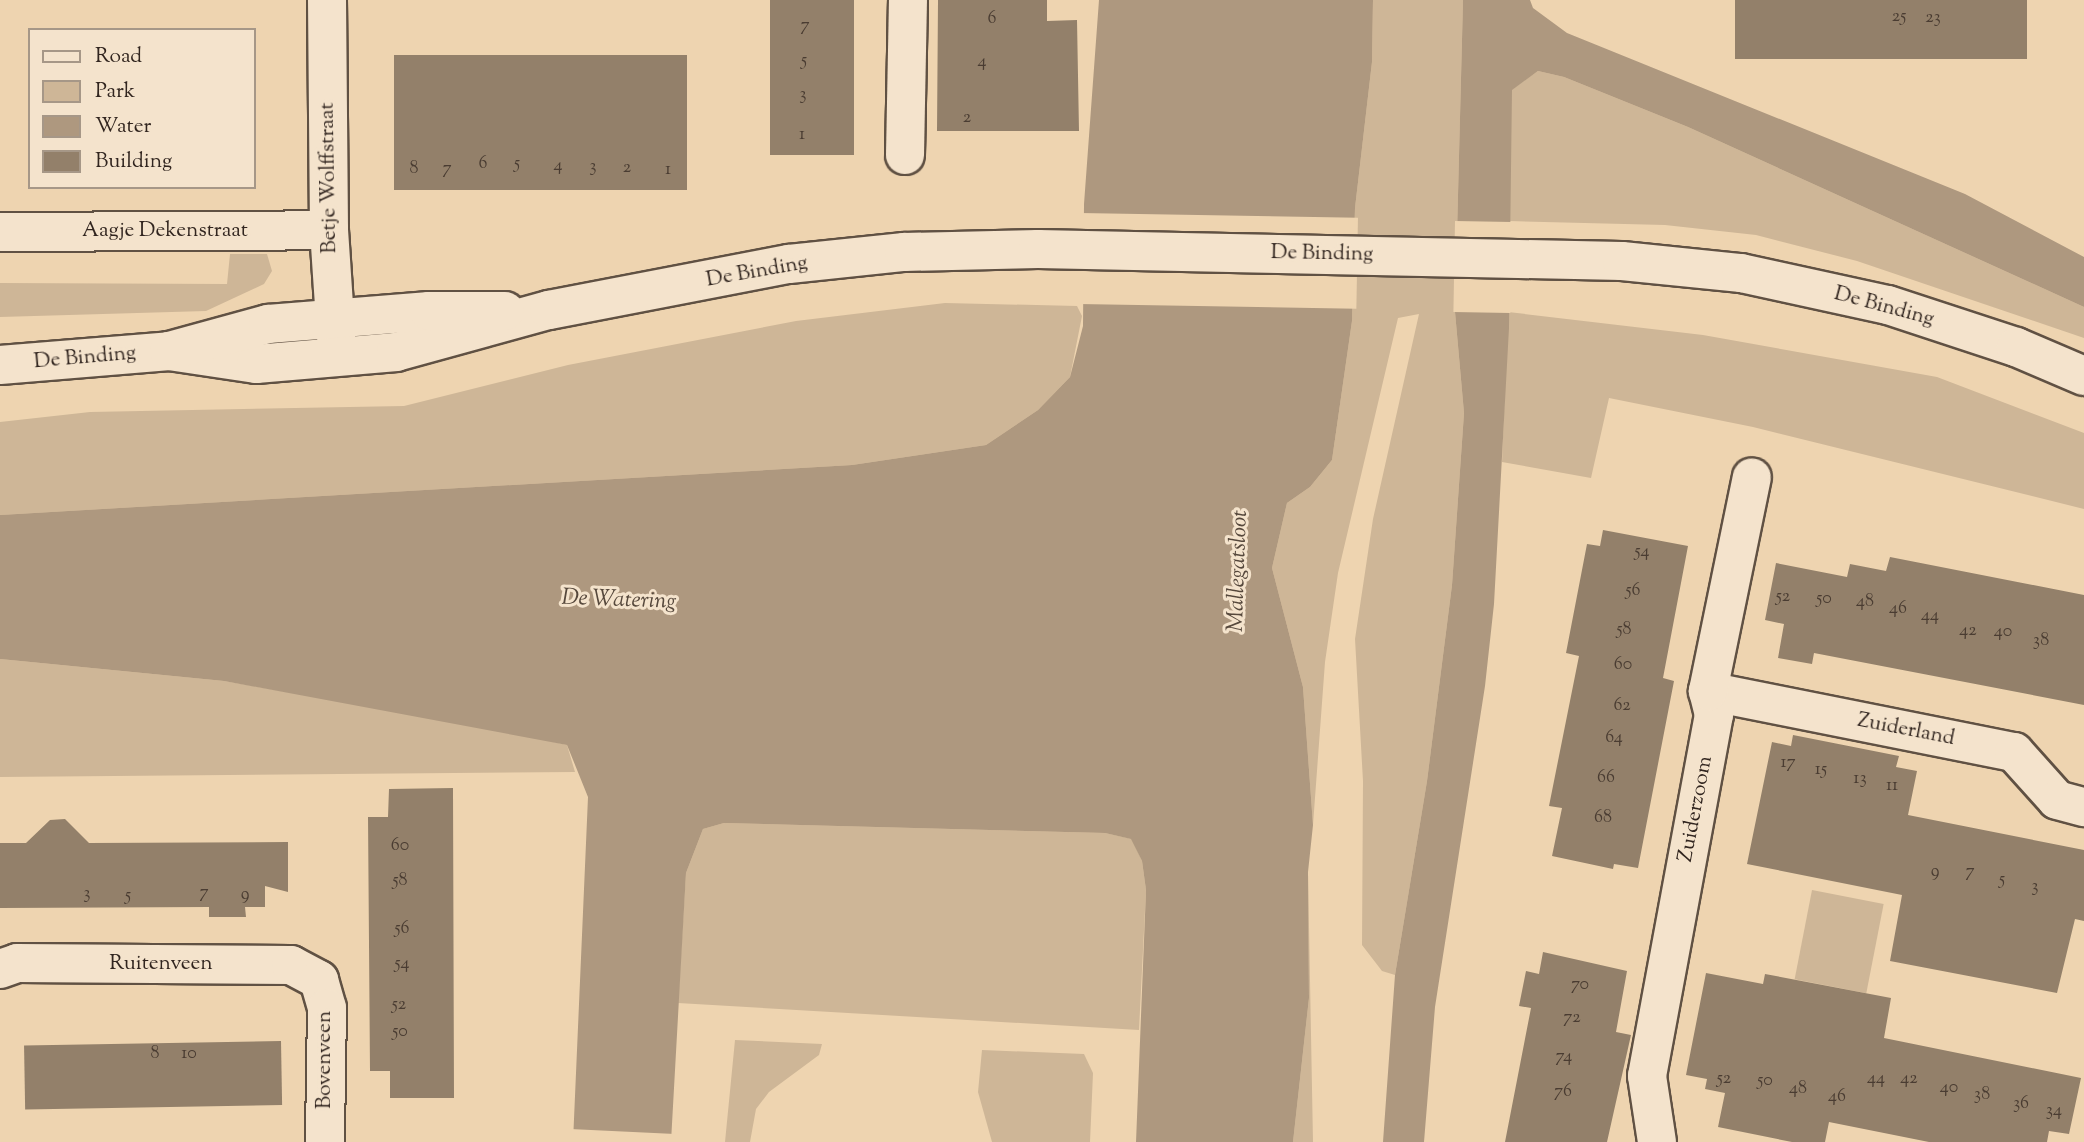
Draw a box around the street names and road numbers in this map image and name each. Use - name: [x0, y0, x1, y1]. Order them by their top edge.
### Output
- street label: Betje Wolffstraat: [315, 102, 343, 254]
- street label: Aagje Dekenstraat: [82, 218, 248, 244]
- street label: De Binding: [1271, 241, 1373, 267]
- street label: De Binding: [704, 251, 810, 293]
- street label: De Binding: [1831, 282, 1937, 332]
- street label: De Binding: [33, 341, 137, 375]
- street label: Zuiderland: [1855, 708, 1957, 752]
- street label: Zuiderzoom: [1673, 754, 1719, 864]
- street label: Ruitenveen: [109, 951, 213, 977]
- street label: Bovenveen: [312, 1011, 338, 1109]

